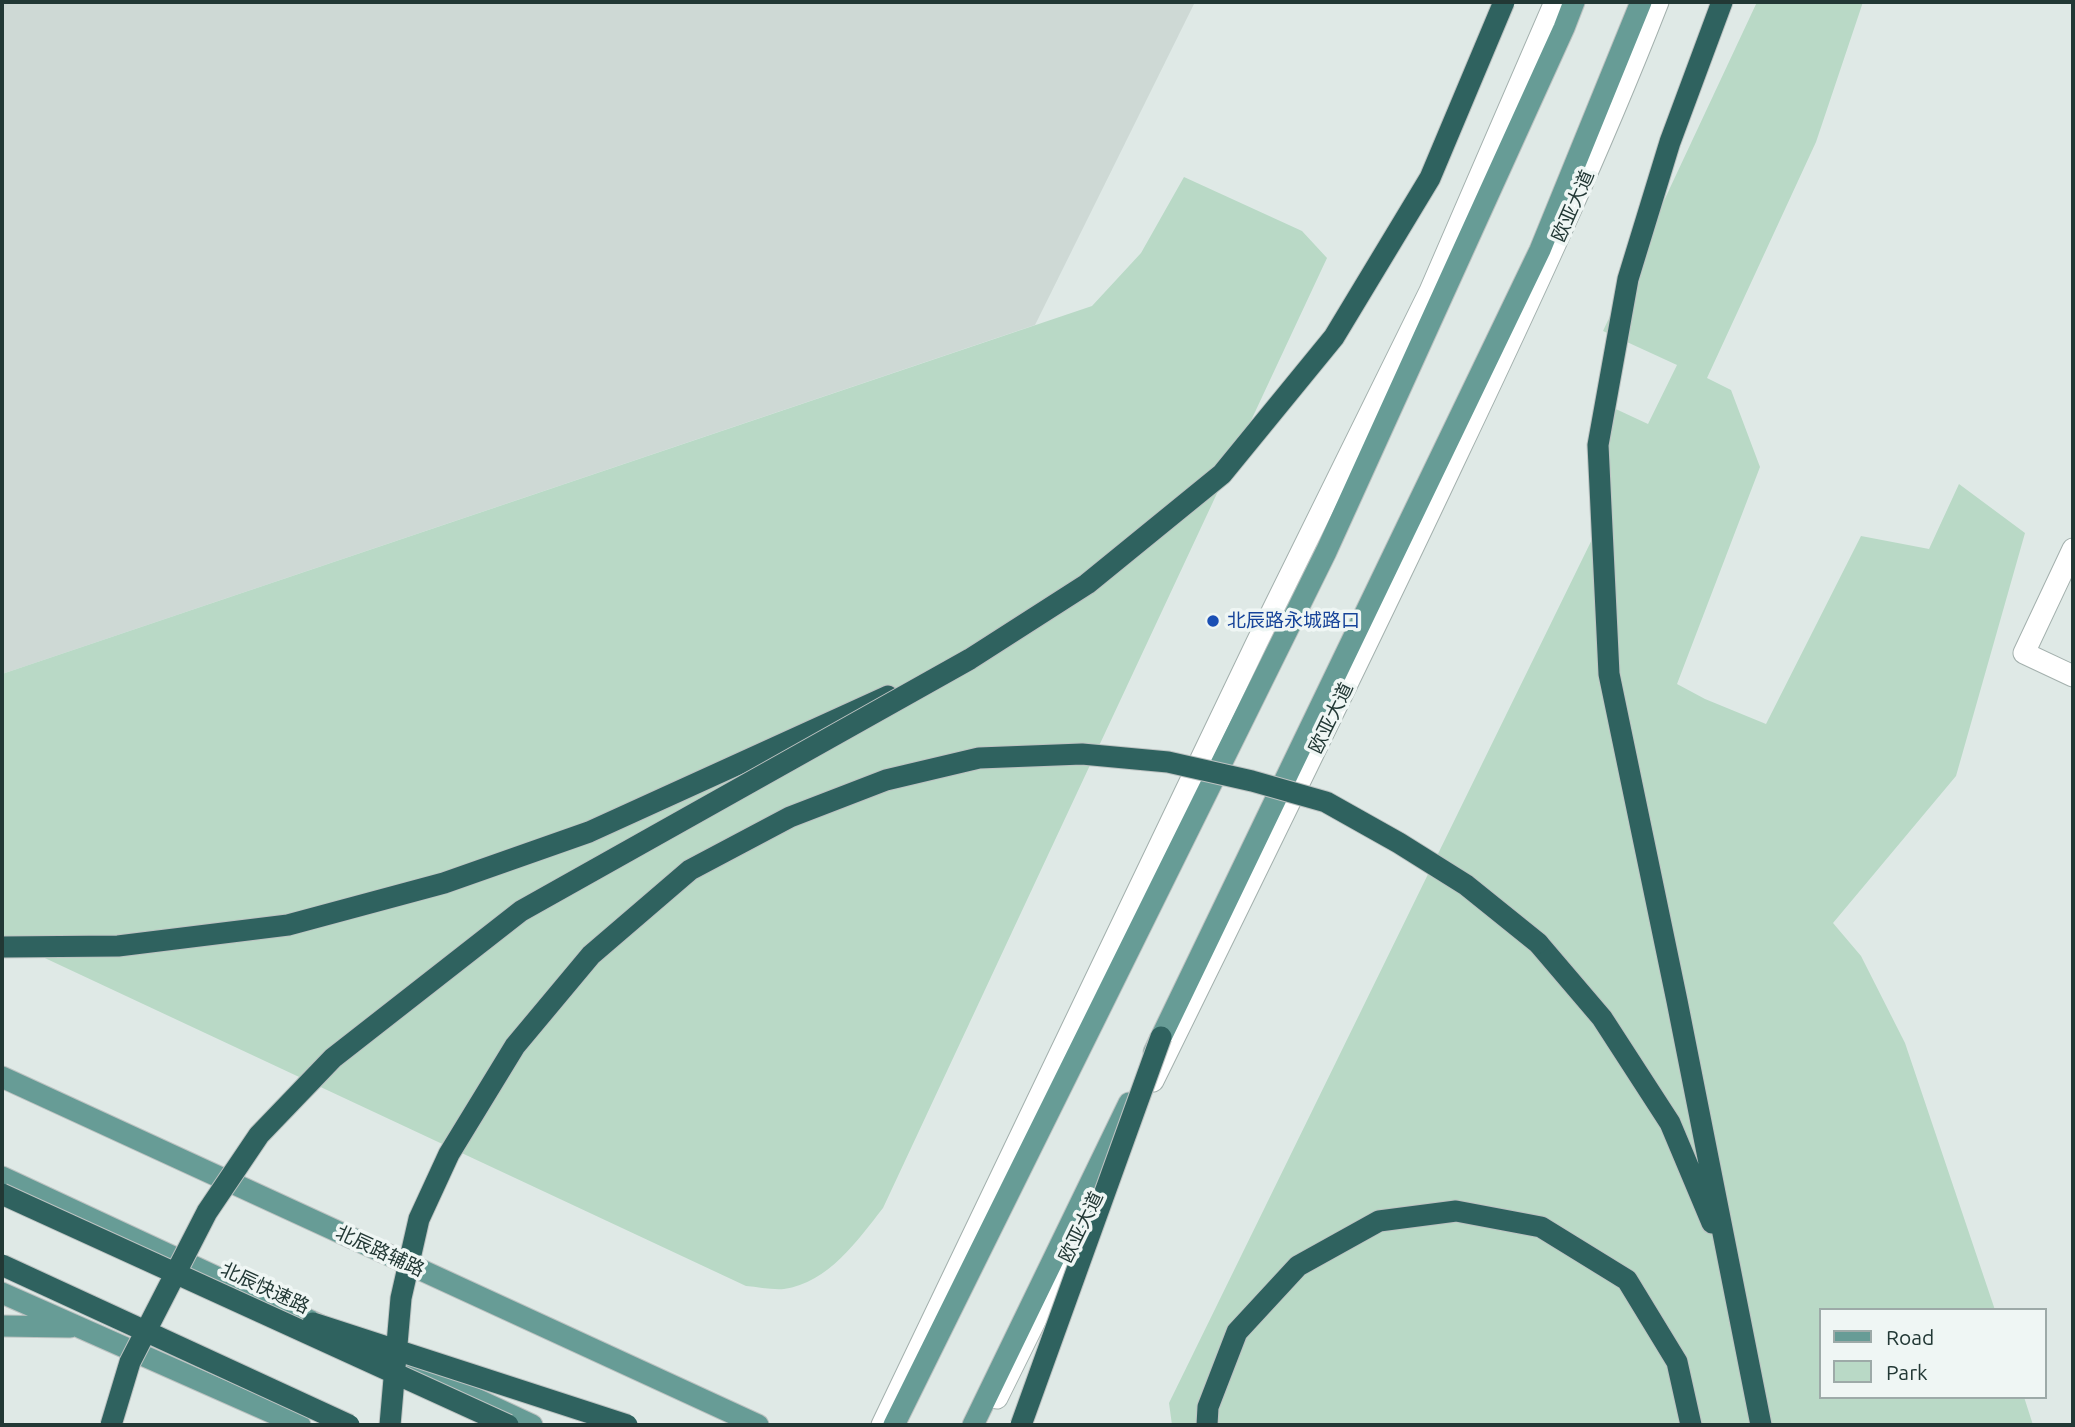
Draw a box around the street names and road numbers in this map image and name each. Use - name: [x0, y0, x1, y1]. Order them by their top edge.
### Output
- street label: 欧亚大道: [1547, 167, 1599, 245]
- street label: 欧亚大道: [1304, 679, 1358, 757]
- street label: 欧亚大道: [1054, 1188, 1108, 1266]
- street label: 北辰路辅路: [332, 1221, 428, 1281]
- street label: 北辰快速路: [217, 1258, 313, 1318]

